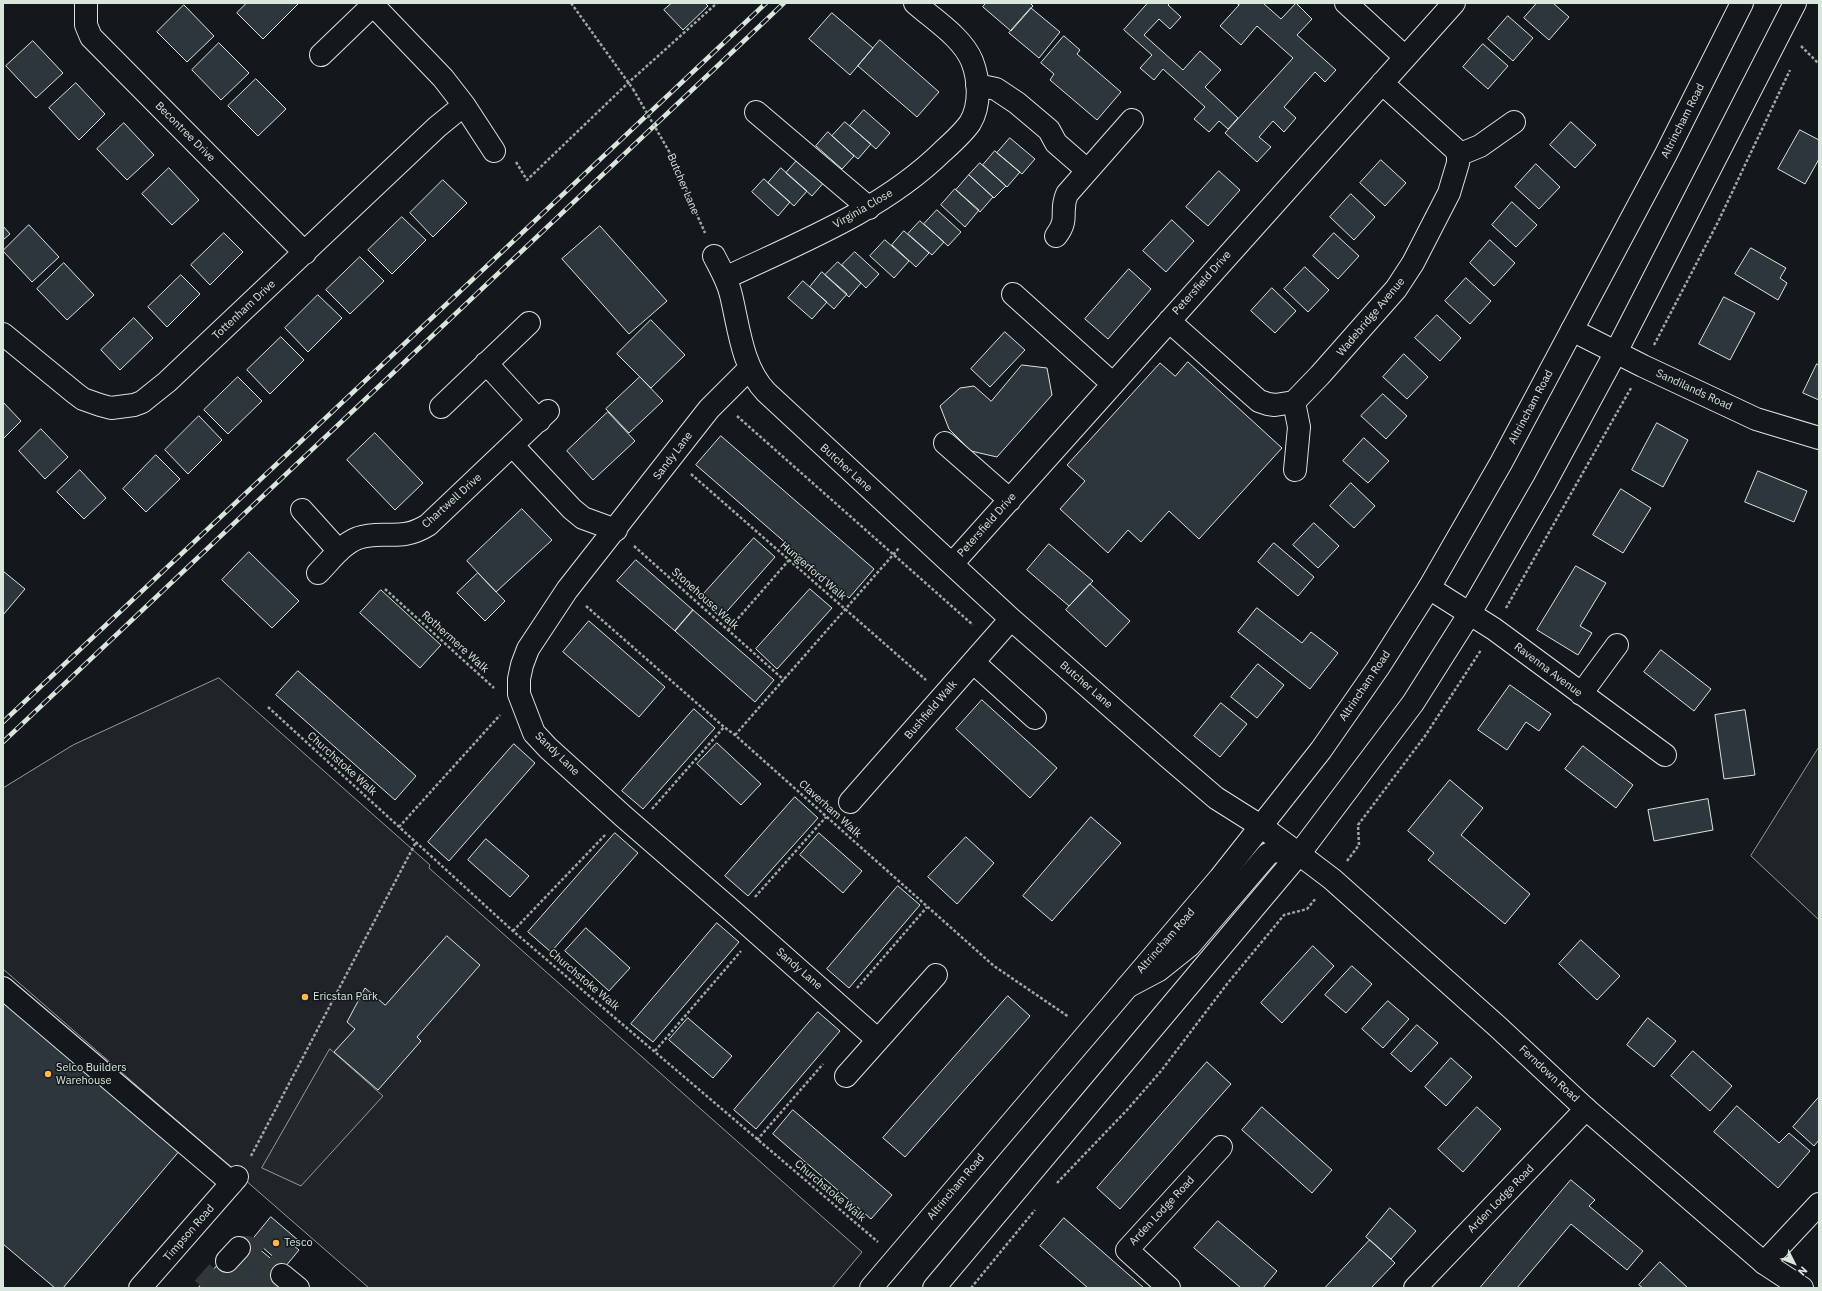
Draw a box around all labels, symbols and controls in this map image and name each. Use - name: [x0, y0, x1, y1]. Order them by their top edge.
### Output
- street label: Altrincham Road: [1658, 81, 1708, 161]
- street label: Becontree Drive: [152, 99, 218, 165]
- street label: Butcher Lane: [664, 151, 702, 217]
- street label: Virginia Close: [831, 187, 895, 231]
- street label: Petersfield Drive: [1170, 248, 1234, 318]
- street label: Wadebridge Avenue: [1334, 275, 1408, 359]
- street label: Tottenham Drive: [210, 277, 278, 343]
- street label: Sandilands Road: [1654, 367, 1734, 413]
- street label: Altrincham Road: [1506, 368, 1556, 446]
- street label: Sandy Lane: [651, 429, 695, 483]
- street label: Butcher Lane: [817, 441, 875, 495]
- street label: Chartwell Drive: [420, 471, 484, 531]
- street label: Petersfield Drive: [955, 490, 1019, 560]
- street label: Hungerford Walk: [777, 539, 849, 603]
- street label: Stonehouse Walk: [669, 565, 741, 633]
- street label: Rothermere Walk: [419, 608, 491, 676]
- street label: Ravenna Avenue: [1511, 640, 1585, 700]
- street label: Altrincham Road: [1337, 648, 1393, 724]
- street label: Butcher Lane: [1057, 659, 1115, 711]
- street label: Bushfield Walk: [902, 678, 960, 742]
- street label: Churchstoke Walk: [305, 729, 379, 799]
- street label: Sandy Lane: [532, 730, 582, 778]
- street label: Claverham Walk: [796, 777, 864, 841]
- street label: Altrincham Road: [1134, 906, 1198, 976]
- street label: Sandy Lane: [773, 945, 825, 993]
- street label: Churchstoke Walk: [546, 946, 622, 1014]
- place label: Ericstan Park: [313, 990, 378, 1004]
- marker: Ericstan Park: [300, 992, 310, 1002]
- street label: Ferndown Road: [1516, 1043, 1582, 1105]
- place label: Selco Builders Warehouse: [56, 1061, 127, 1087]
- marker: Selco Builders Warehouse: [43, 1069, 53, 1079]
- street label: Altrincham Road: [925, 1151, 987, 1223]
- street label: Churchstoke Walk: [792, 1157, 868, 1225]
- street label: Arden Lodge Road: [1465, 1162, 1537, 1236]
- street label: Arden Lodge Road: [1127, 1174, 1197, 1248]
- street label: Timpson Road: [161, 1202, 217, 1264]
- place label: Tesco: [284, 1236, 313, 1250]
- marker: Tesco: [271, 1238, 281, 1248]
- north arrow: [1774, 1243, 1814, 1283]
- text: N: [1795, 1263, 1811, 1279]

